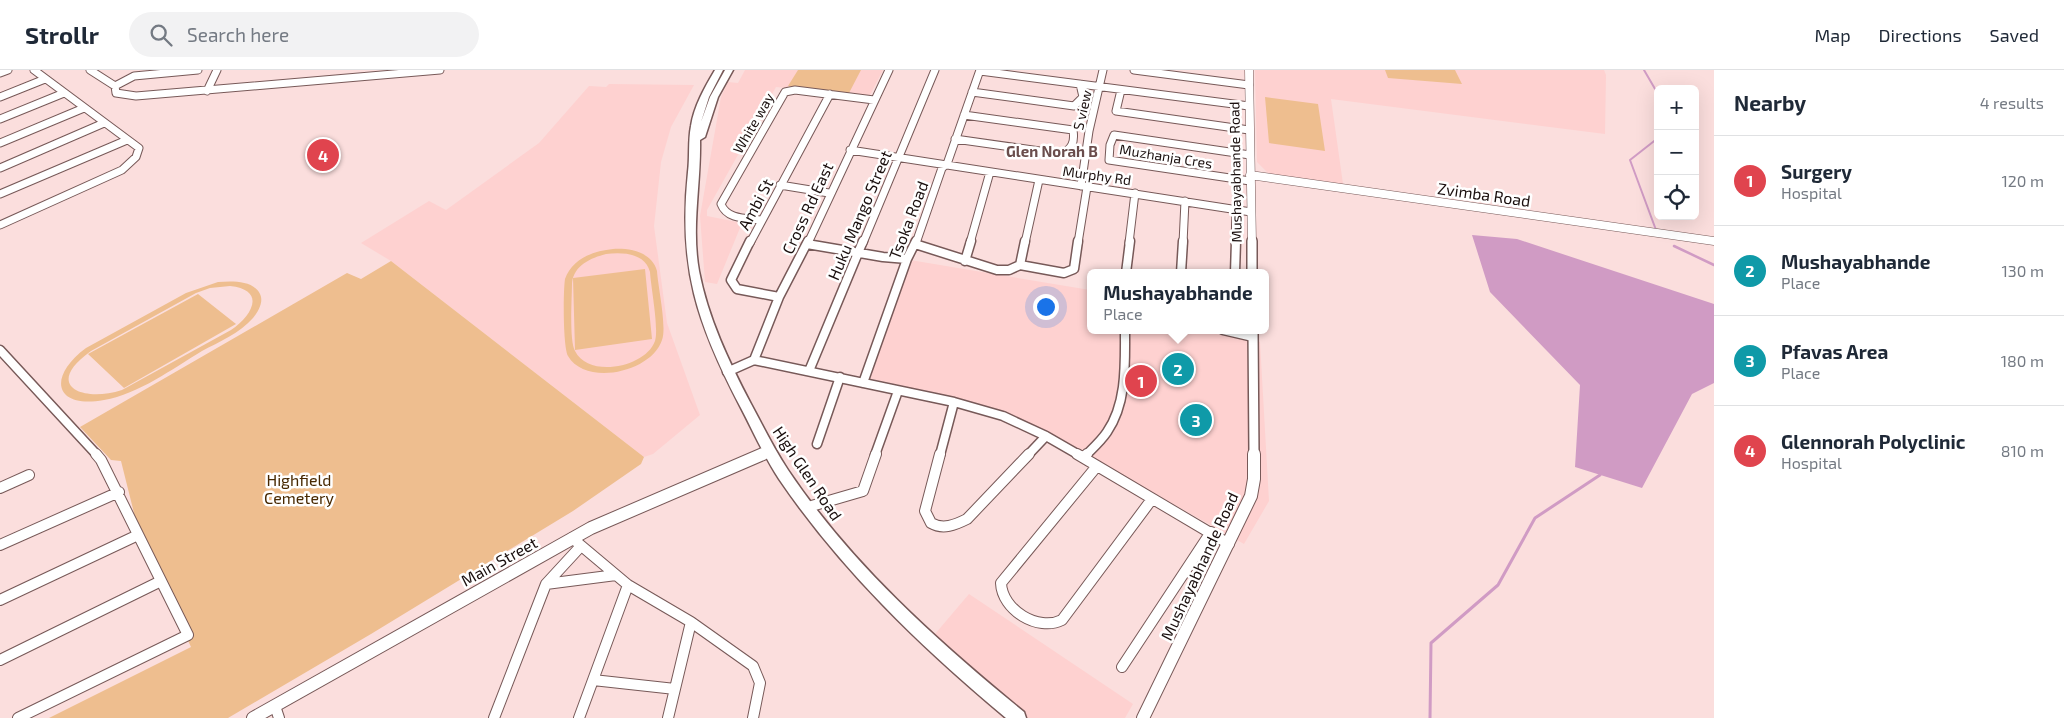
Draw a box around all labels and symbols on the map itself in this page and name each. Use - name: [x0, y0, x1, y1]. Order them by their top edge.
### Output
- street label: S view: [1069, 88, 1095, 132]
- street label: White way: [729, 89, 777, 156]
- street label: Mushayabhande Road: [1225, 101, 1245, 243]
- pin: 4: [307, 136, 339, 174]
- street label: Muzhanja Cres: [1118, 140, 1214, 172]
- district label: Glen Norah B: [1006, 142, 1098, 160]
- street label: Huku Mango Street: [823, 147, 895, 283]
- street label: Cross Rd East: [778, 159, 836, 257]
- street label: Murphy Rd: [1062, 162, 1132, 188]
- street label: Ambi St: [734, 175, 776, 233]
- street label: Tsoka Road: [884, 178, 932, 262]
- street label: Zvimba Road: [1436, 178, 1532, 210]
- your location: [1033, 294, 1059, 320]
- pin: 2: [1162, 350, 1194, 388]
- pin: 1: [1125, 362, 1157, 400]
- pin: 3: [1180, 401, 1212, 439]
- street label: High Glen Road: [769, 422, 847, 524]
- park label: Highfield Cemetery: [264, 470, 334, 507]
- street label: Mushayabhande Road: [1156, 489, 1242, 643]
- street label: Main Street: [458, 532, 540, 590]

